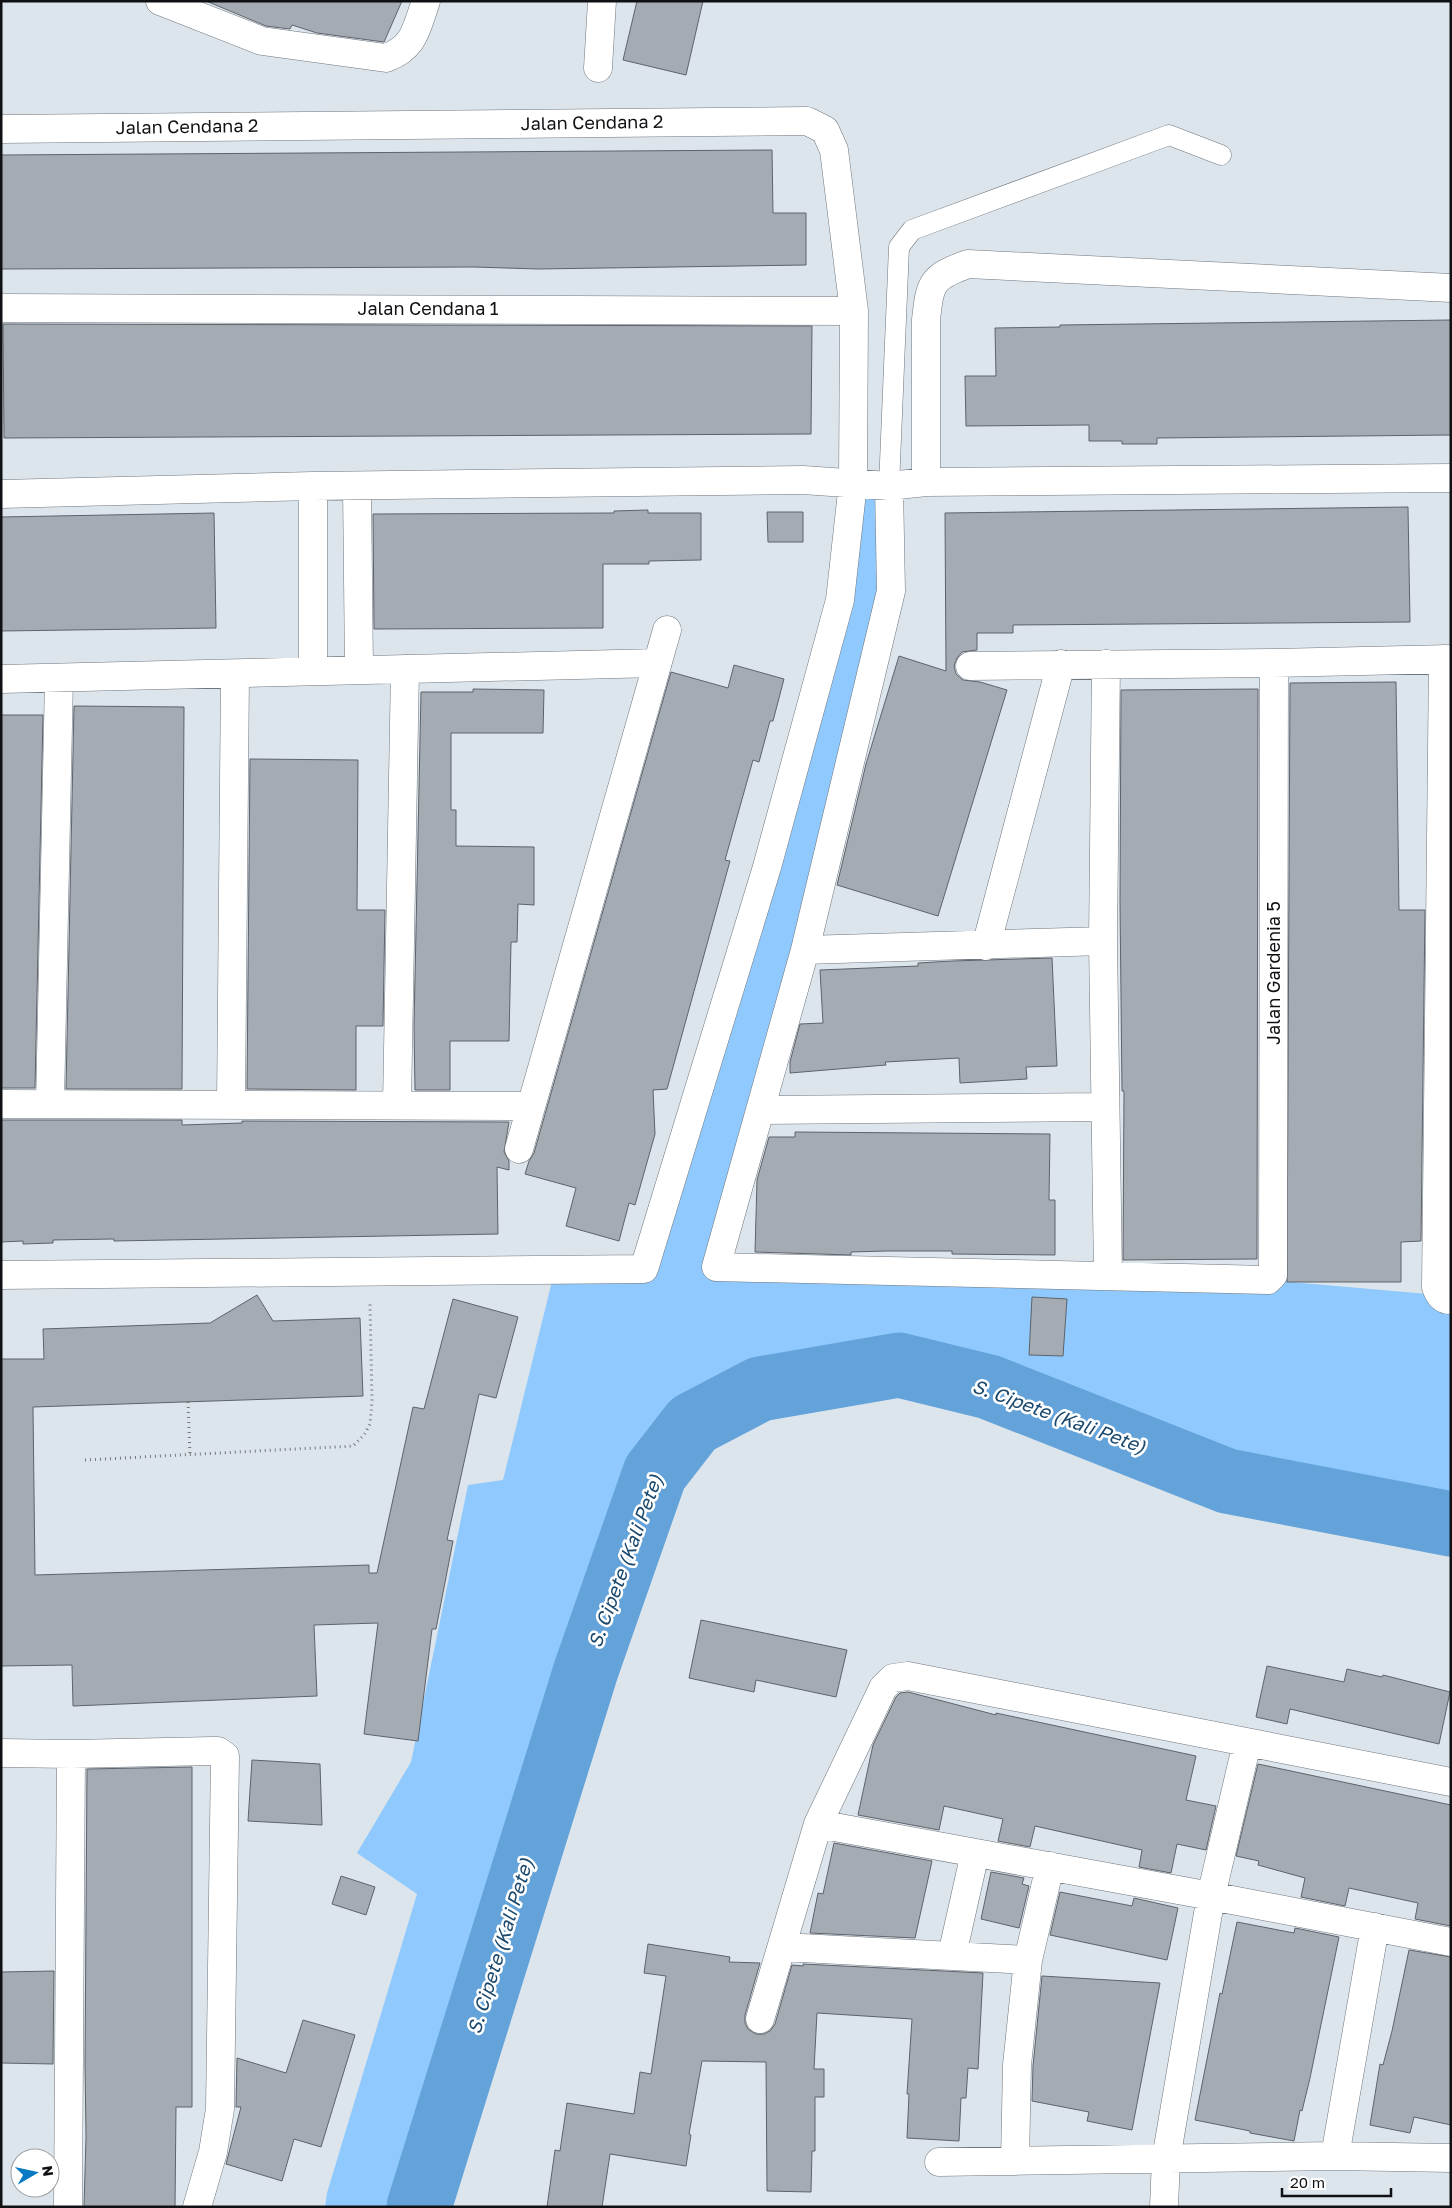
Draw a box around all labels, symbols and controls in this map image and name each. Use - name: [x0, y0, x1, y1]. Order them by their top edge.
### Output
- street label: Jalan Cendana 2: [520, 110, 664, 134]
- street label: Jalan Cendana 2: [115, 114, 259, 138]
- street label: Jalan Cendana 1: [357, 297, 499, 319]
- street label: Jalan Gardenia 5: [1262, 901, 1284, 1045]
- water label: S. Cipete (Kali Pete): [970, 1374, 1150, 1458]
- water label: S. Cipete (Kali Pete): [583, 1470, 667, 1650]
- water label: S. Cipete (Kali Pete): [462, 1855, 537, 2036]
- north arrow: [10, 2148, 60, 2198]
- text: N: [39, 2164, 58, 2177]
- scale bar: [1282, 2166, 1391, 2198]
- text: 20 m: [1290, 2173, 1325, 2191]

